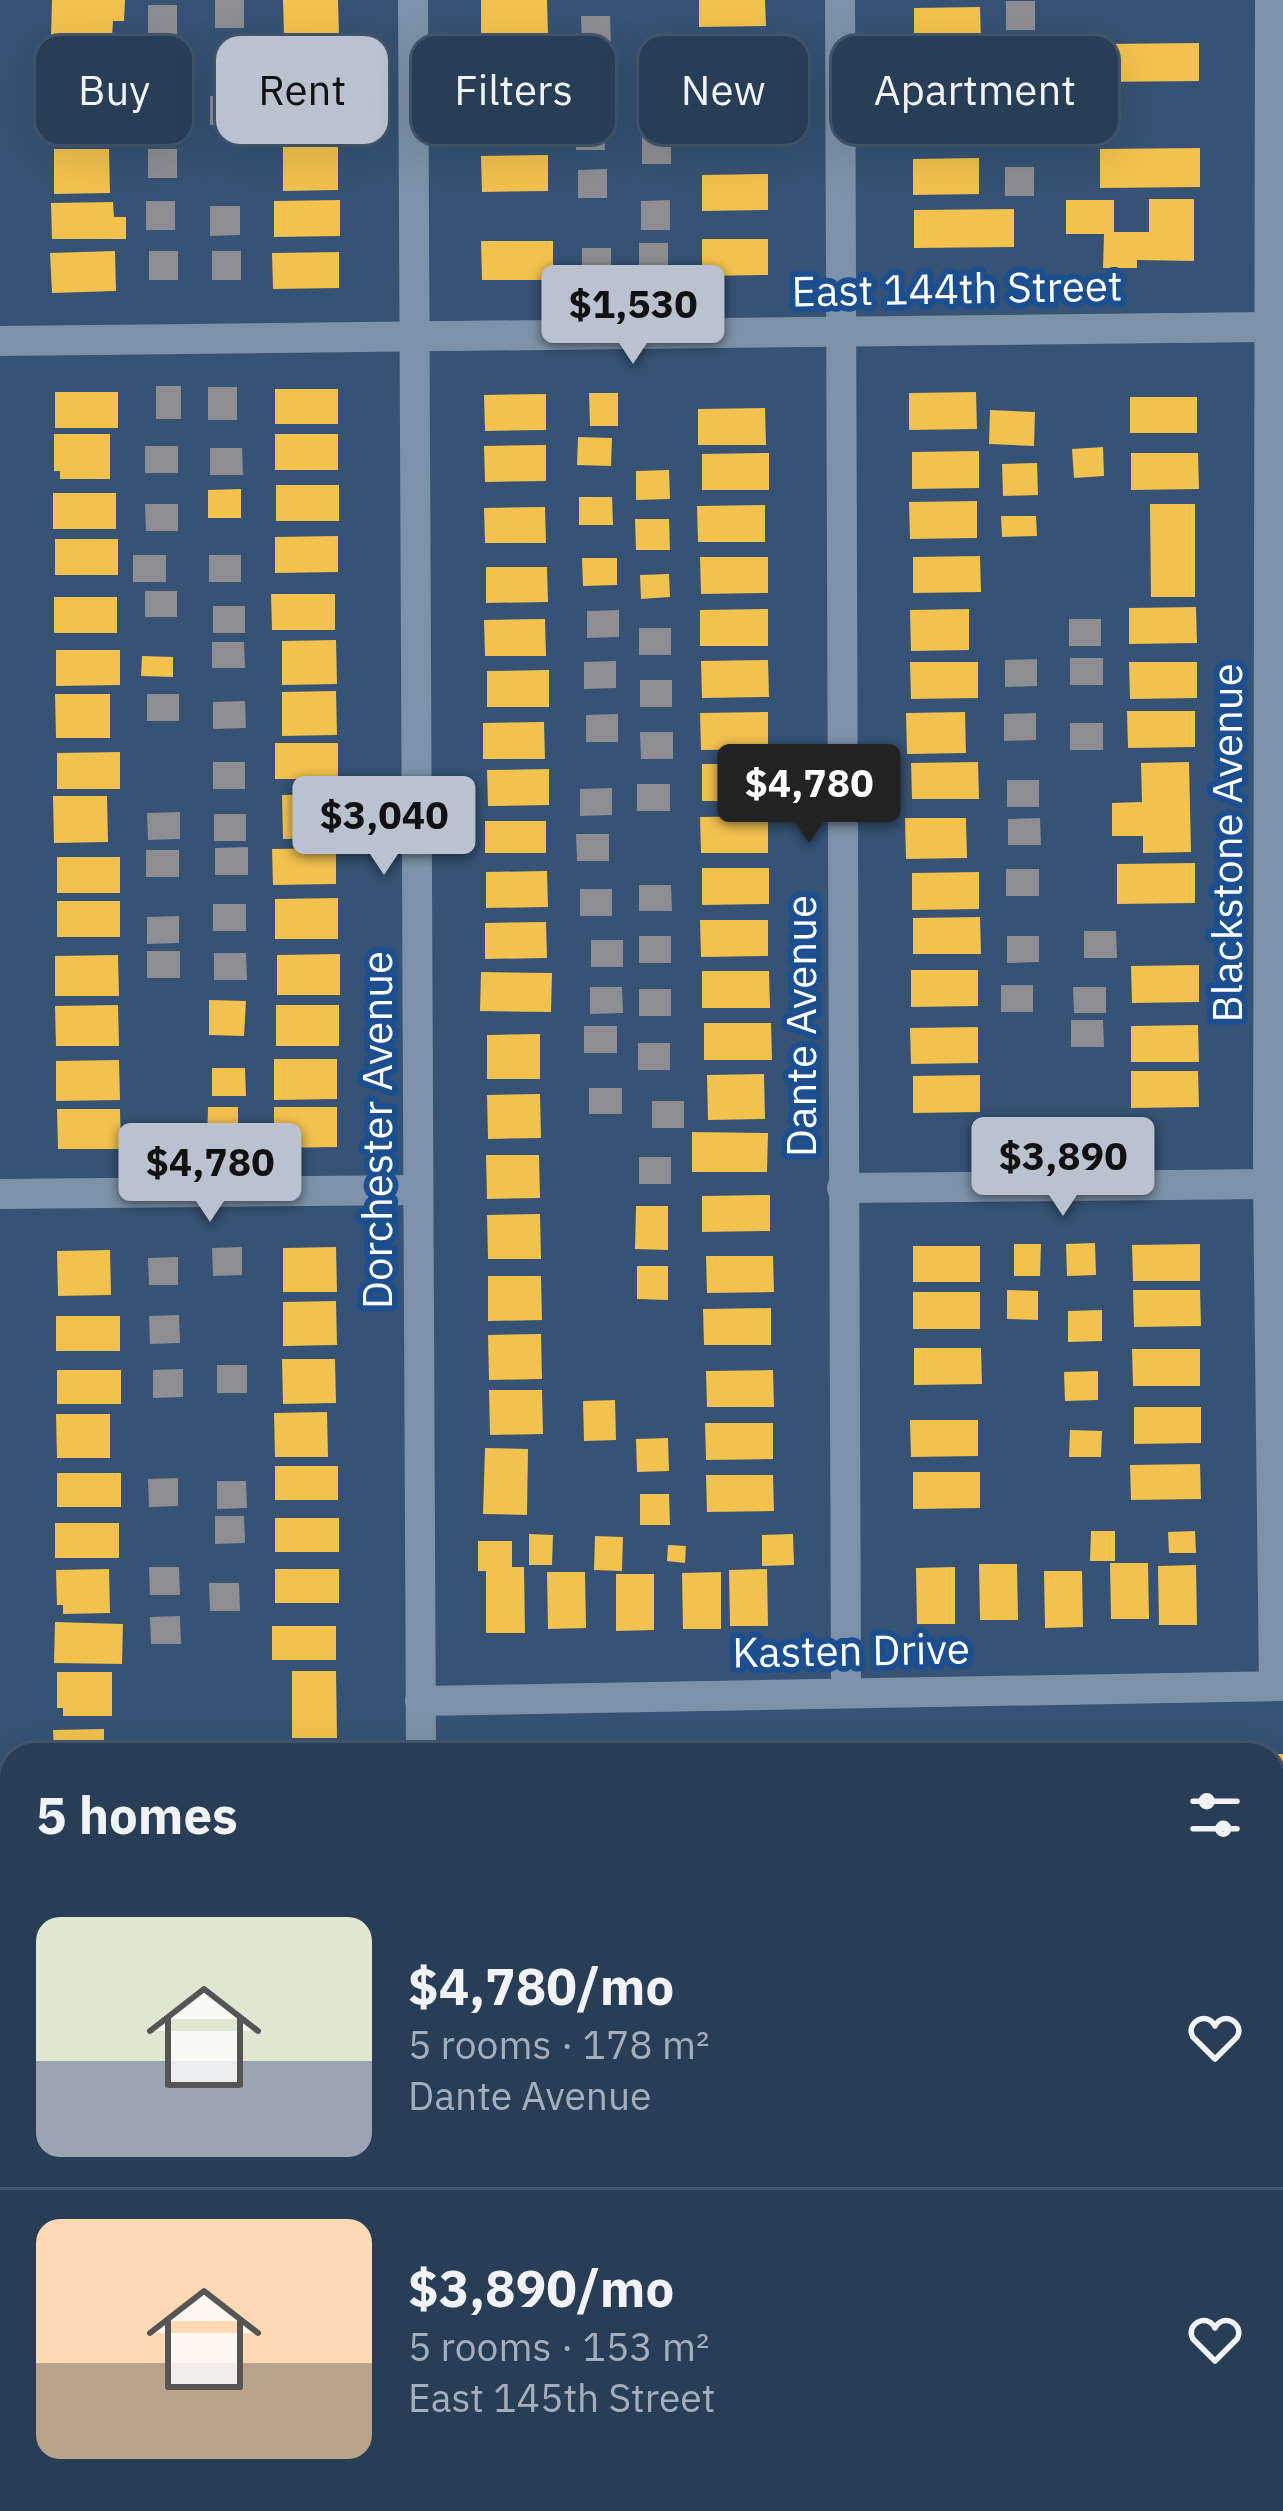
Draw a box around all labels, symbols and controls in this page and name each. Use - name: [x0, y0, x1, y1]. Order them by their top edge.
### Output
- chip: Buy: [36, 36, 192, 144]
- chip: Rent: [216, 36, 388, 144]
- chip: Filters: [412, 36, 615, 144]
- chip: New: [639, 36, 808, 144]
- chip: Apartment: [832, 36, 1118, 144]
- street label: East 144th Street: [791, 258, 1123, 318]
- pin: $1,530: [535, 265, 731, 367]
- text: $1,530: [568, 278, 698, 329]
- street label: Blackstone Avenue: [1199, 663, 1254, 1023]
- pin: $4,780: [711, 744, 907, 846]
- text: $4,780: [744, 757, 874, 808]
- pin: $3,040: [286, 776, 482, 878]
- text: $3,040: [319, 789, 449, 840]
- street label: Dante Avenue: [773, 895, 828, 1157]
- street label: Dorchester Avenue: [349, 951, 404, 1309]
- pin: $3,890: [965, 1117, 1161, 1219]
- pin: $4,780: [112, 1123, 308, 1225]
- text: $3,890: [998, 1130, 1128, 1181]
- text: $4,780: [145, 1136, 275, 1187]
- street label: Kasten Drive: [732, 1620, 970, 1680]
- text: 5 homes: [36, 1782, 238, 1848]
- icon: filters: [1182, 1782, 1248, 1848]
- text: $4,780/mo: [408, 1953, 674, 2019]
- icon: home: [132, 1965, 276, 2109]
- icon: heart: [1182, 2004, 1248, 2070]
- text: 5 rooms · 178 m²: [408, 2019, 710, 2070]
- text: Dante Avenue: [408, 2070, 652, 2121]
- text: $3,890/mo: [408, 2255, 674, 2321]
- icon: home: [132, 2267, 276, 2411]
- icon: heart: [1182, 2306, 1248, 2372]
- text: 5 rooms · 153 m²: [408, 2321, 710, 2372]
- text: East 145th Street: [408, 2372, 715, 2423]

